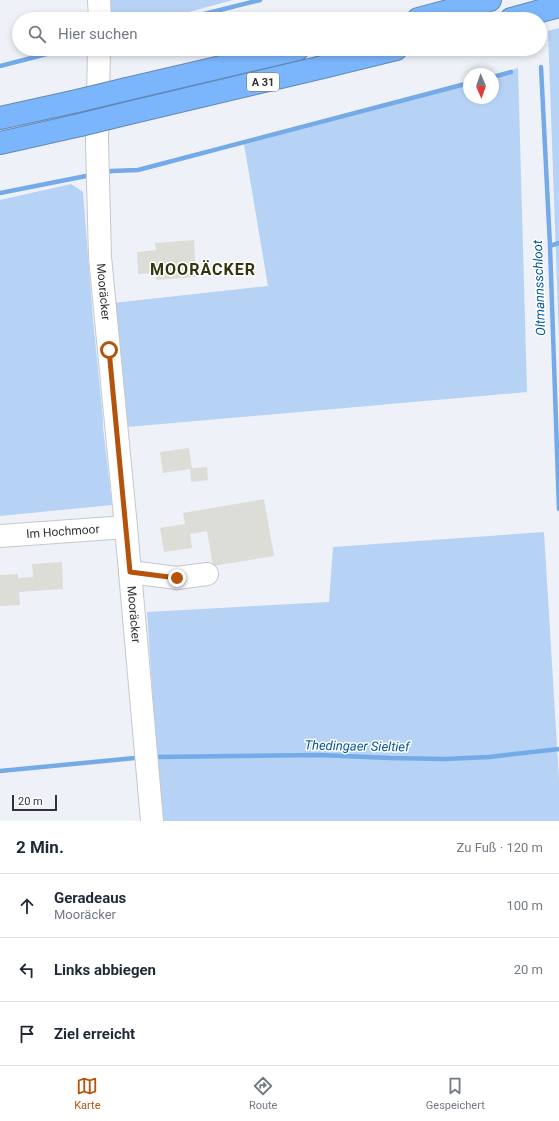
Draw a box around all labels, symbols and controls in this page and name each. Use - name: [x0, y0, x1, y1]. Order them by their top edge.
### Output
- search box: [12, 12, 547, 56]
- icon: search: [26, 23, 48, 45]
- text: Hier suchen: [58, 25, 137, 43]
- north arrow: [463, 68, 499, 104]
- road number: A 31: [247, 73, 279, 91]
- water label: Oltmannsschloot: [530, 239, 548, 336]
- district label: MOORÄCKER: [150, 260, 256, 279]
- street label: Mooräcker: [94, 263, 113, 321]
- route start: [100, 341, 118, 359]
- street label: Im Hochmoor: [26, 522, 100, 541]
- route end: [168, 569, 186, 587]
- street label: Mooräcker: [124, 585, 143, 643]
- water label: Thedingaer Sieltief: [304, 738, 411, 754]
- scale bar: [12, 793, 57, 812]
- text: 20 m: [18, 795, 43, 808]
- text: 2 Min.: [16, 837, 64, 857]
- text: Zu Fuß · 120 m: [457, 840, 543, 855]
- text: Geradeaus: [54, 889, 126, 907]
- icon: ahead: [16, 895, 38, 917]
- text: 100 m: [506, 898, 543, 913]
- text: Mooräcker: [54, 907, 116, 922]
- icon: left: [16, 959, 38, 981]
- text: Links abbiegen: [54, 961, 156, 979]
- text: 20 m: [514, 962, 543, 977]
- icon: arrive: [16, 1023, 38, 1045]
- text: Ziel erreicht: [54, 1025, 135, 1043]
- tab: Karte: [74, 1075, 101, 1112]
- tab: Route: [249, 1075, 277, 1112]
- tab: Gespeichert: [426, 1075, 485, 1112]

